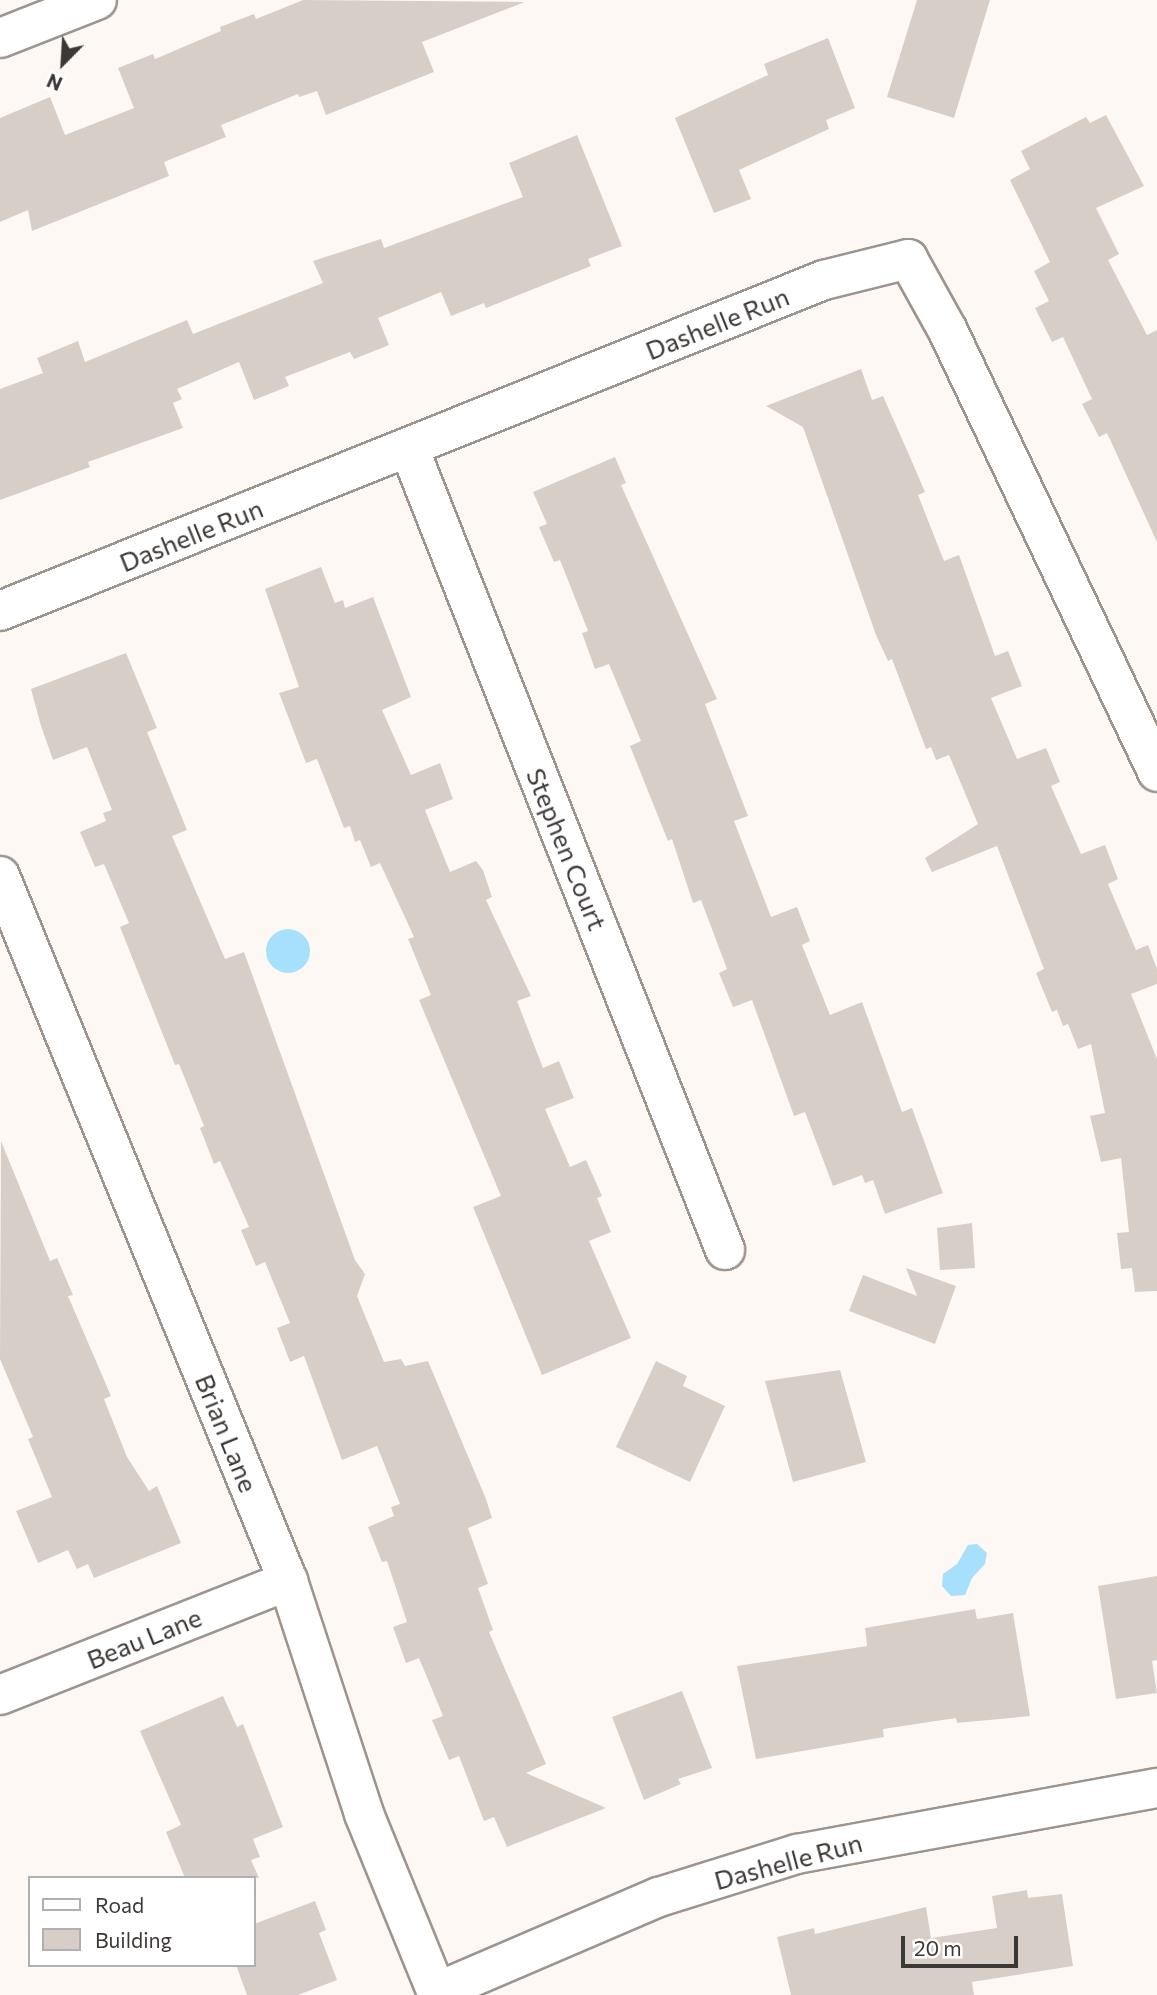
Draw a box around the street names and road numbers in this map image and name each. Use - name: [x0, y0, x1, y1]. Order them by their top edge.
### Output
- street label: Dashelle Run: [641, 280, 793, 366]
- street label: Dashelle Run: [115, 492, 267, 578]
- street label: Stephen Court: [520, 763, 614, 935]
- street label: Brian Lane: [189, 1369, 265, 1497]
- street label: Beau Lane: [82, 1601, 206, 1675]
- street label: Dashelle Run: [711, 1826, 865, 1896]

